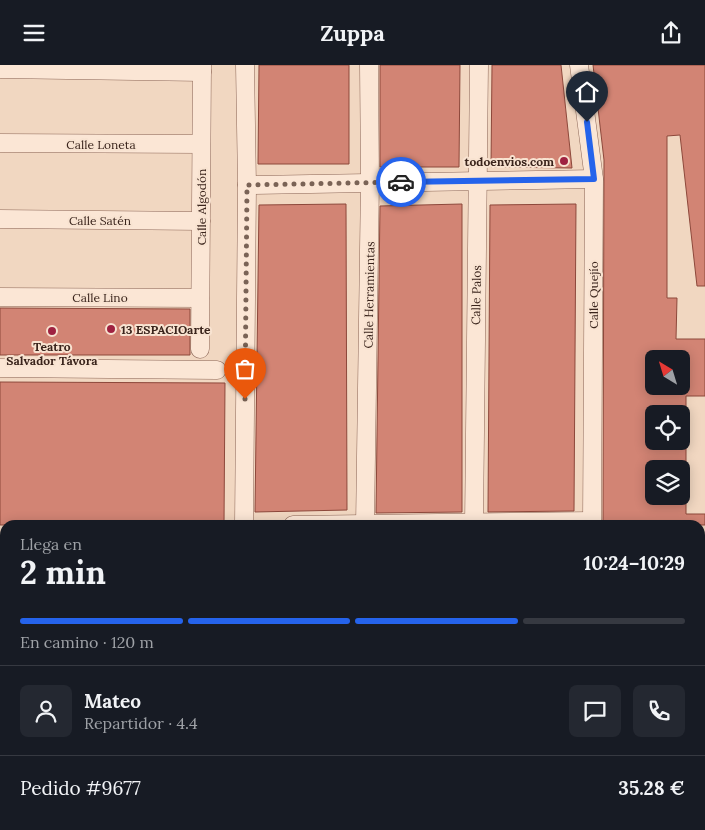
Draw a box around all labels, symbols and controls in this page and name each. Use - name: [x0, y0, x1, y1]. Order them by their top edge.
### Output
- icon: menu: [20, 19, 48, 47]
- text: Zuppa: [320, 19, 385, 47]
- icon: share: [657, 19, 685, 47]
- pin: [566, 71, 608, 122]
- icon: home: [573, 78, 601, 106]
- street label: Calle Loneta: [66, 137, 136, 152]
- place label: todoenvios.com: [465, 154, 554, 169]
- marker: todoenvios.com: [558, 155, 570, 167]
- courier: [376, 157, 426, 207]
- icon: car: [387, 168, 415, 196]
- street label: Calle Algodón: [194, 169, 209, 245]
- street label: Calle Satén: [69, 213, 131, 228]
- street label: Calle Herramientas: [361, 241, 377, 349]
- street label: Calle Quejío: [586, 261, 601, 329]
- street label: Calle Palos: [468, 264, 484, 325]
- street label: Calle Lino: [72, 290, 128, 305]
- place label: 13 ESPACIOarte: [121, 322, 211, 337]
- marker: 13 ESPACIOarte: [105, 323, 117, 335]
- marker: Teatro Salvador Távora: [46, 325, 58, 337]
- place label: Teatro Salvador Távora: [6, 339, 98, 368]
- pin: [224, 348, 266, 399]
- north arrow: [645, 350, 690, 395]
- map controls: [645, 350, 690, 505]
- icon: bag: [231, 355, 259, 383]
- button: locate: [645, 405, 690, 450]
- button: layers: [645, 460, 690, 505]
- text: Llega en: [20, 534, 82, 554]
- text: 10:24–10:29: [584, 551, 685, 575]
- text: 2 min: [20, 552, 106, 593]
- text: En camino · 120 m: [20, 632, 154, 652]
- button: person: [20, 685, 72, 737]
- button: chat: [569, 685, 621, 737]
- button: phone: [633, 685, 685, 737]
- text: Mateo: [84, 689, 141, 713]
- text: Repartidor · 4.4: [84, 713, 198, 733]
- text: Pedido #9677: [20, 776, 141, 800]
- text: 35.28 €: [618, 776, 685, 800]

